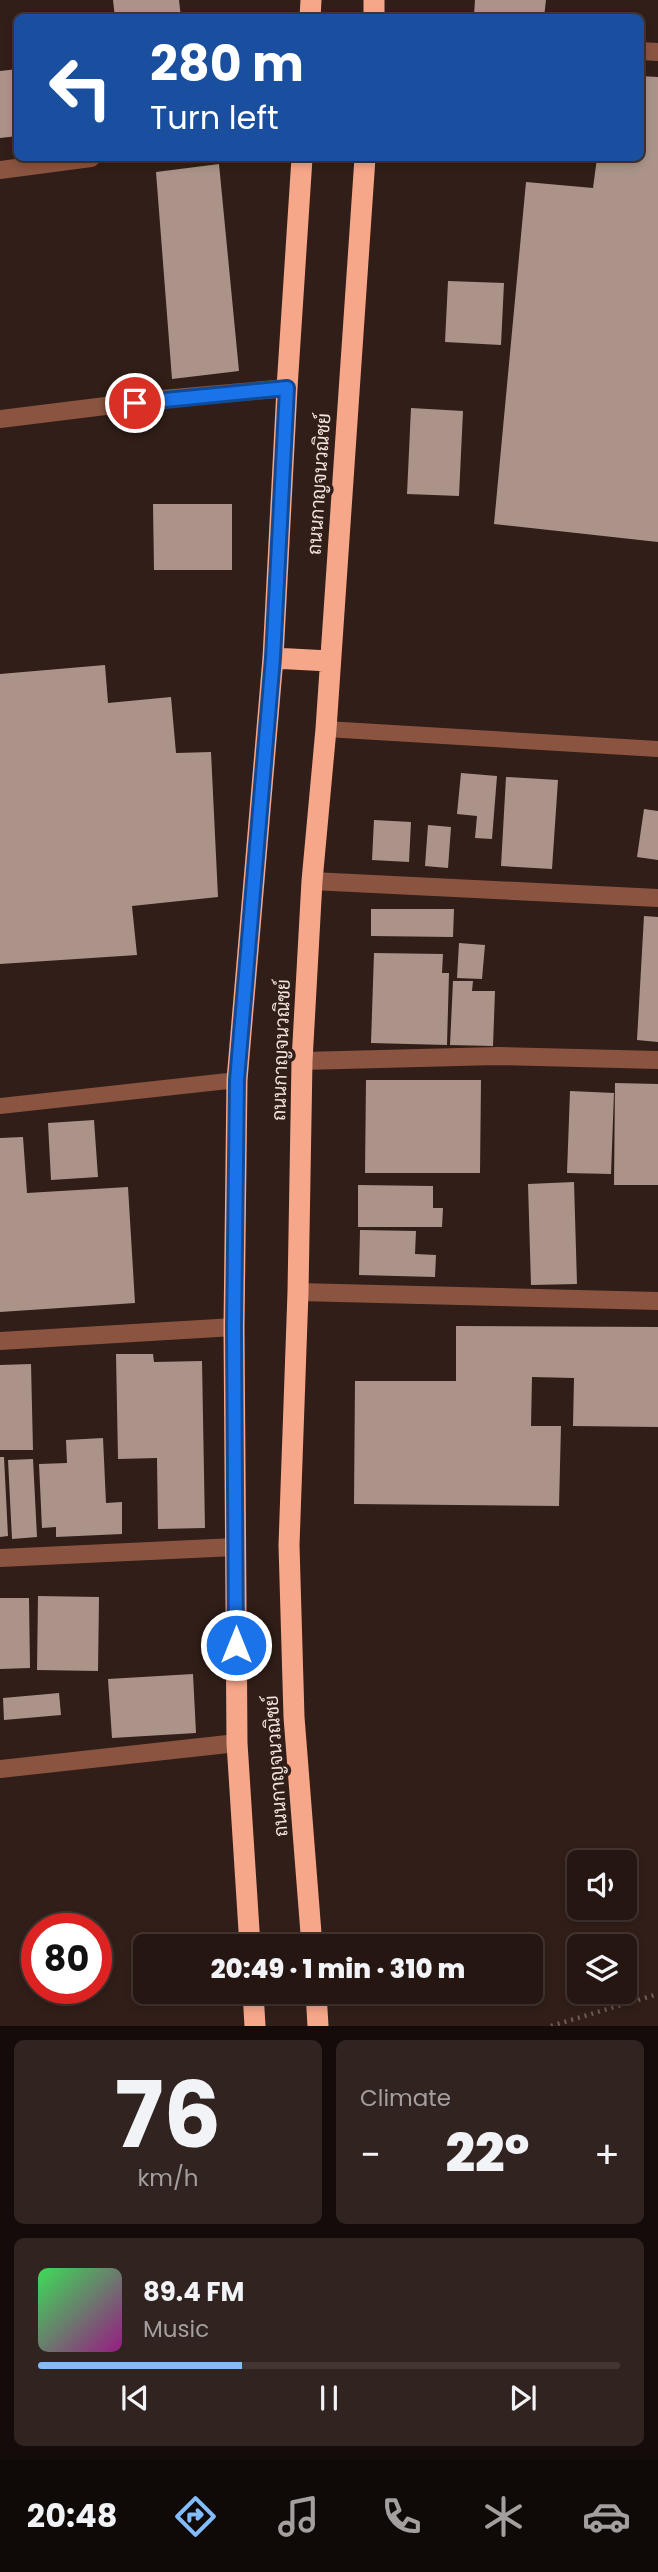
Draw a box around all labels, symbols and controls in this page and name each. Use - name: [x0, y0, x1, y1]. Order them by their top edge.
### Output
- text: 280 m: [150, 30, 304, 98]
- icon: left: [35, 42, 126, 133]
- text: Turn left: [150, 95, 279, 140]
- pin: [105, 373, 165, 433]
- icon: arrive: [116, 384, 154, 422]
- street label: ถนนกาญจนวณิชย์: [301, 412, 337, 556]
- street label: ถนนกาญจนวณิชย์: [265, 979, 297, 1121]
- position arrow: [199, 1608, 273, 1682]
- street label: ถนนกาญจนวณิชย์: [258, 1694, 294, 1838]
- map controls: [567, 1850, 637, 2004]
- button: sound: [567, 1850, 637, 1920]
- speed limit sign: 80: [21, 1913, 112, 2004]
- button: layers: [567, 1934, 637, 2004]
- text: 20:49 · 1 min · 310 m: [211, 1951, 465, 1987]
- text: 76: [115, 2051, 221, 2179]
- text: Climate: [360, 2082, 451, 2114]
- text: 22°: [445, 2117, 530, 2190]
- text: −: [360, 2128, 381, 2181]
- text: +: [594, 2128, 620, 2181]
- text: km/h: [137, 2162, 199, 2194]
- text: 89.4 FM: [143, 2274, 244, 2310]
- text: Music: [143, 2313, 209, 2345]
- icon: previous: [116, 2379, 154, 2417]
- icon: pause: [310, 2379, 348, 2417]
- icon: next: [504, 2379, 542, 2417]
- icon: directions: [171, 2492, 220, 2541]
- icon: music: [274, 2492, 323, 2541]
- icon: phone: [377, 2492, 426, 2541]
- icon: climate: [479, 2492, 528, 2541]
- icon: car: [582, 2492, 631, 2541]
- text: 20:48: [27, 2493, 117, 2538]

